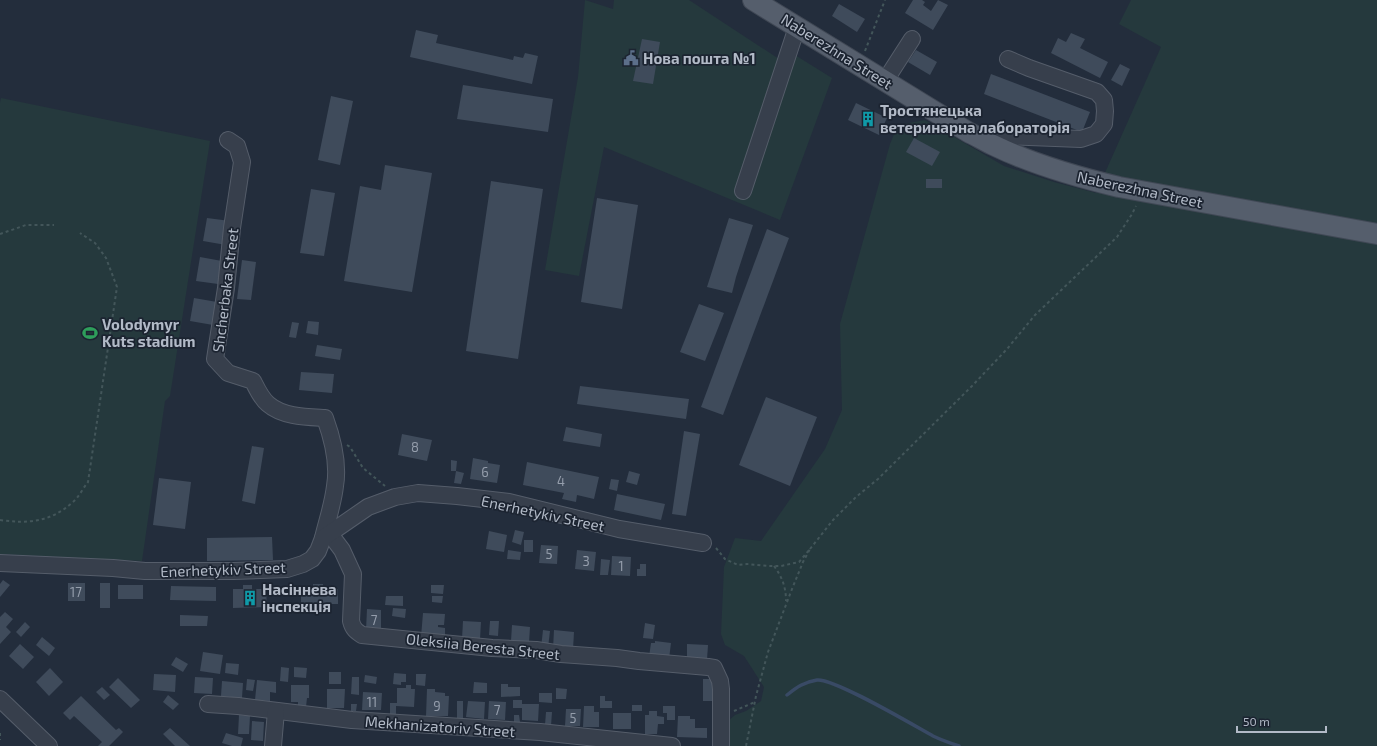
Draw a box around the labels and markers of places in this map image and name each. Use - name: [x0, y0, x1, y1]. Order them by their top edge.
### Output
- public building icon: Нова пошта №1: [622, 49, 640, 67]
- place label: Нова пошта №1: [643, 49, 756, 67]
- place label: Тростянецька ветеринарна лабораторія: [880, 101, 1070, 136]
- building icon: Тростянецька ветеринарна лабораторія: [859, 110, 877, 128]
- place label: Volodymyr Kuts stadium: [102, 315, 196, 350]
- sports icon: Volodymyr Kuts stadium: [81, 324, 99, 342]
- place label: Насіннева інспекція: [262, 580, 337, 615]
- building icon: Насіннева інспекція: [241, 589, 259, 607]

